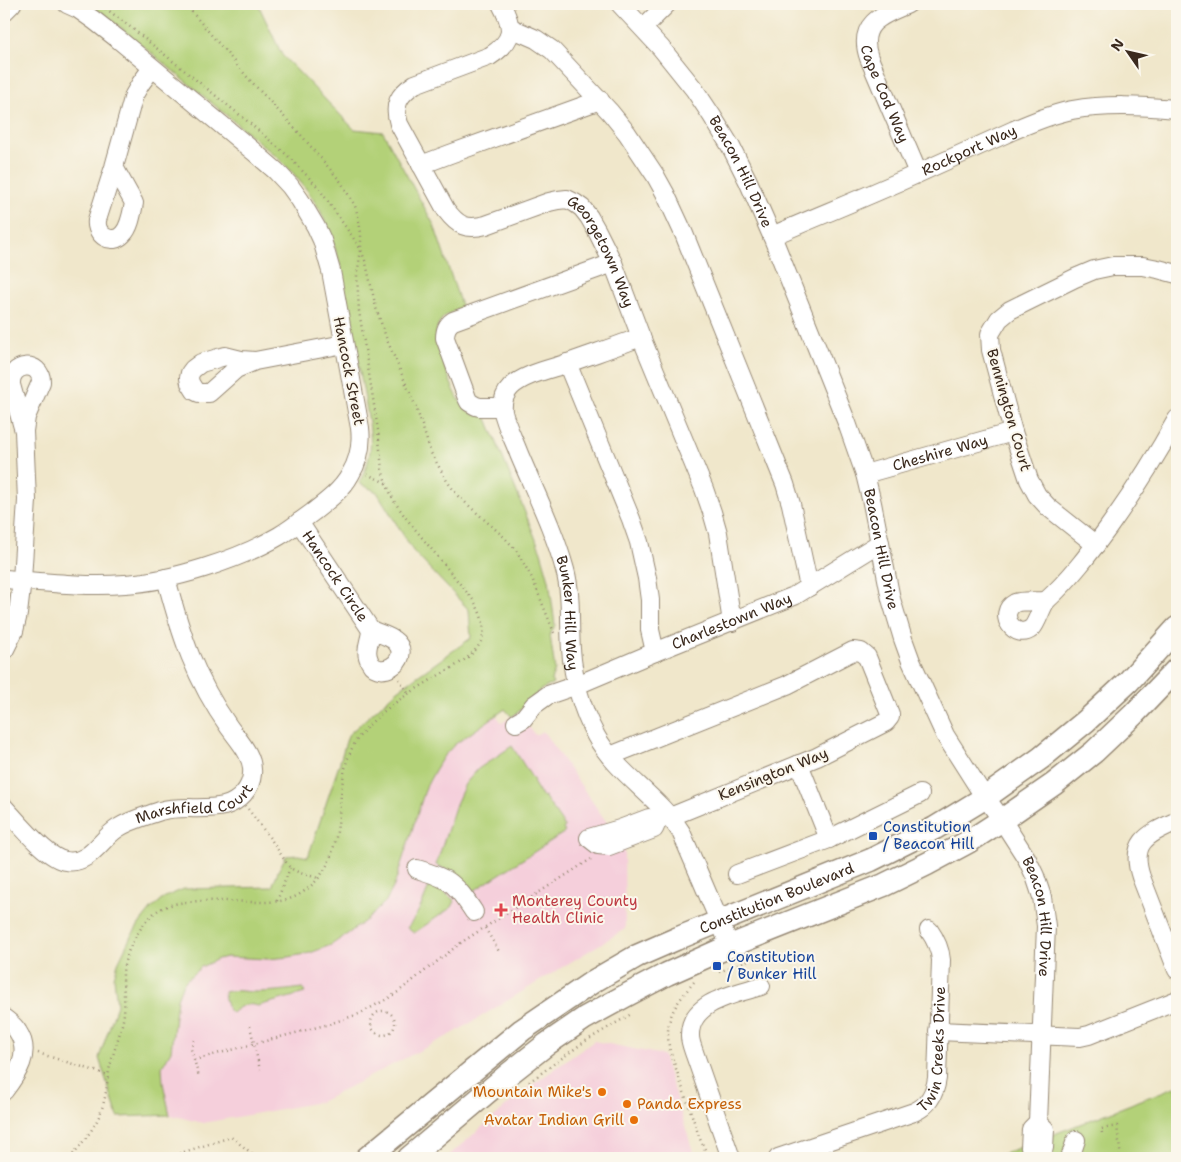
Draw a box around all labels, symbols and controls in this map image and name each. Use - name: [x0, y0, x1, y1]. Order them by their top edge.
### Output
- north arrow: [1104, 28, 1154, 78]
- text: N: [1107, 35, 1128, 54]
- street label: Cape Cod Way: [856, 43, 914, 146]
- street label: Beacon Hill Drive: [704, 112, 777, 231]
- street label: Rockport Way: [918, 120, 1020, 180]
- street label: Georgetown Way: [564, 191, 639, 310]
- street label: Hancock Street: [329, 315, 369, 427]
- street label: Bennington Court: [982, 346, 1036, 474]
- street label: Cheshire Way: [890, 430, 990, 476]
- street label: Beacon Hill Drive: [859, 487, 904, 612]
- street label: Hancock Circle: [297, 526, 373, 626]
- street label: Bunker Hill Way: [551, 553, 583, 672]
- street label: Charlestown Way: [669, 588, 795, 654]
- street label: Kensington Way: [715, 743, 831, 805]
- street label: Marshfield Court: [133, 780, 258, 829]
- place label: Constitution / Beacon Hill: [883, 817, 975, 854]
- marker: Constitution / Beacon Hill: [867, 830, 879, 842]
- street label: Beacon Hill Drive: [1017, 853, 1056, 977]
- street label: Constitution Boulevard: [696, 858, 857, 938]
- place label: Monterey County Health Clinic: [512, 891, 638, 928]
- marker: Monterey County Health Clinic: [494, 903, 508, 917]
- place label: Constitution / Bunker Hill: [727, 947, 817, 984]
- marker: Constitution / Bunker Hill: [711, 960, 723, 972]
- street label: Twin Creeks Drive: [913, 986, 950, 1117]
- place label: Mountain Mike's: [473, 1082, 592, 1102]
- marker: Mountain Mike's: [596, 1086, 608, 1098]
- place label: Panda Express: [637, 1094, 742, 1114]
- marker: Panda Express: [621, 1098, 633, 1110]
- place label: Avatar Indian Grill: [484, 1110, 624, 1130]
- marker: Avatar Indian Grill: [628, 1114, 640, 1126]

